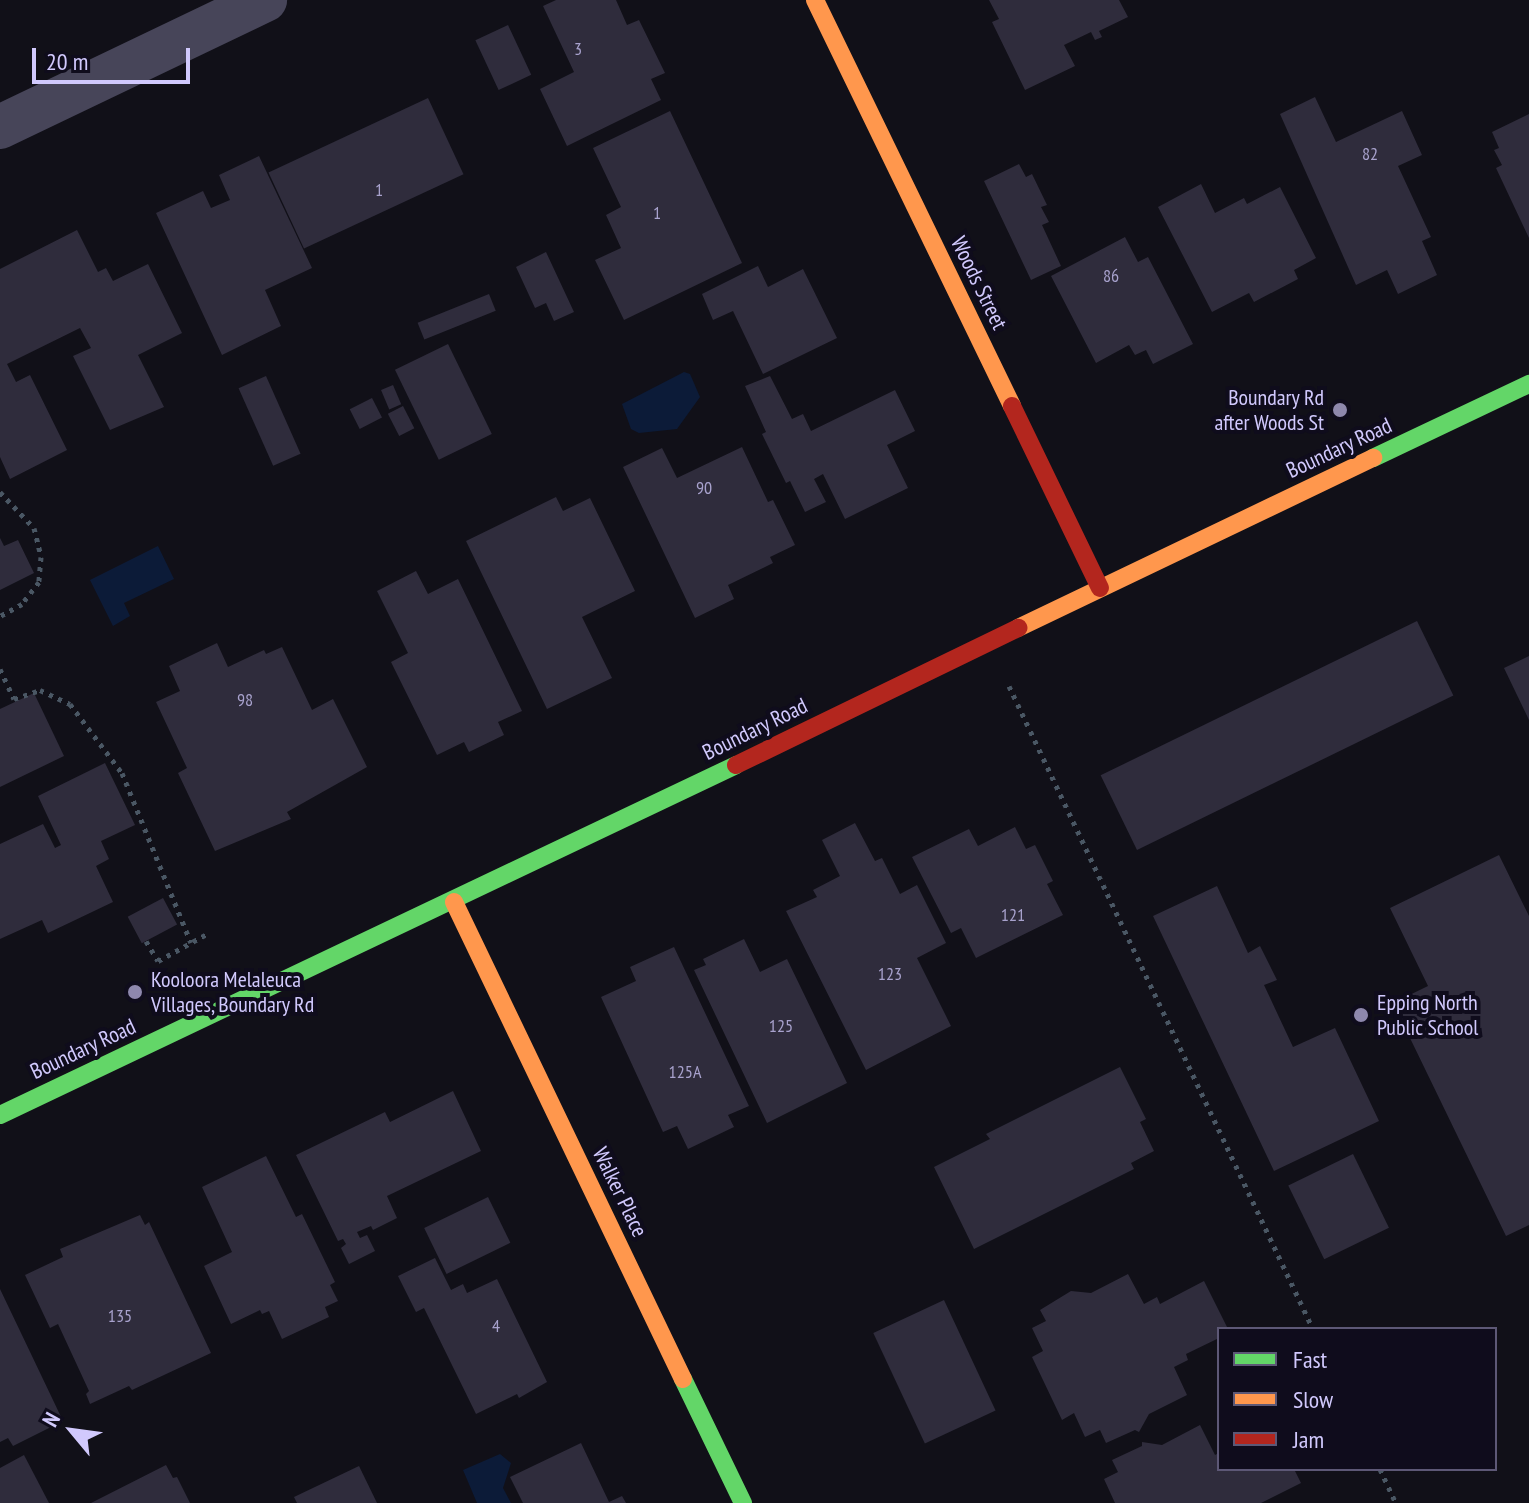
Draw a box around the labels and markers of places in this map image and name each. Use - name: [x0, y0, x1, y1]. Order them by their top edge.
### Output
- place label: Boundary Rd after Woods St: [1214, 384, 1324, 436]
- marker: Boundary Rd after Woods St: [1331, 401, 1349, 419]
- place label: Kooloora Melaleuca Villages, Boundary Rd: [151, 966, 316, 1018]
- marker: Kooloora Melaleuca Villages, Boundary Rd: [126, 983, 144, 1001]
- place label: Epping North Public School: [1377, 989, 1479, 1040]
- marker: Epping North Public School: [1352, 1006, 1370, 1024]

